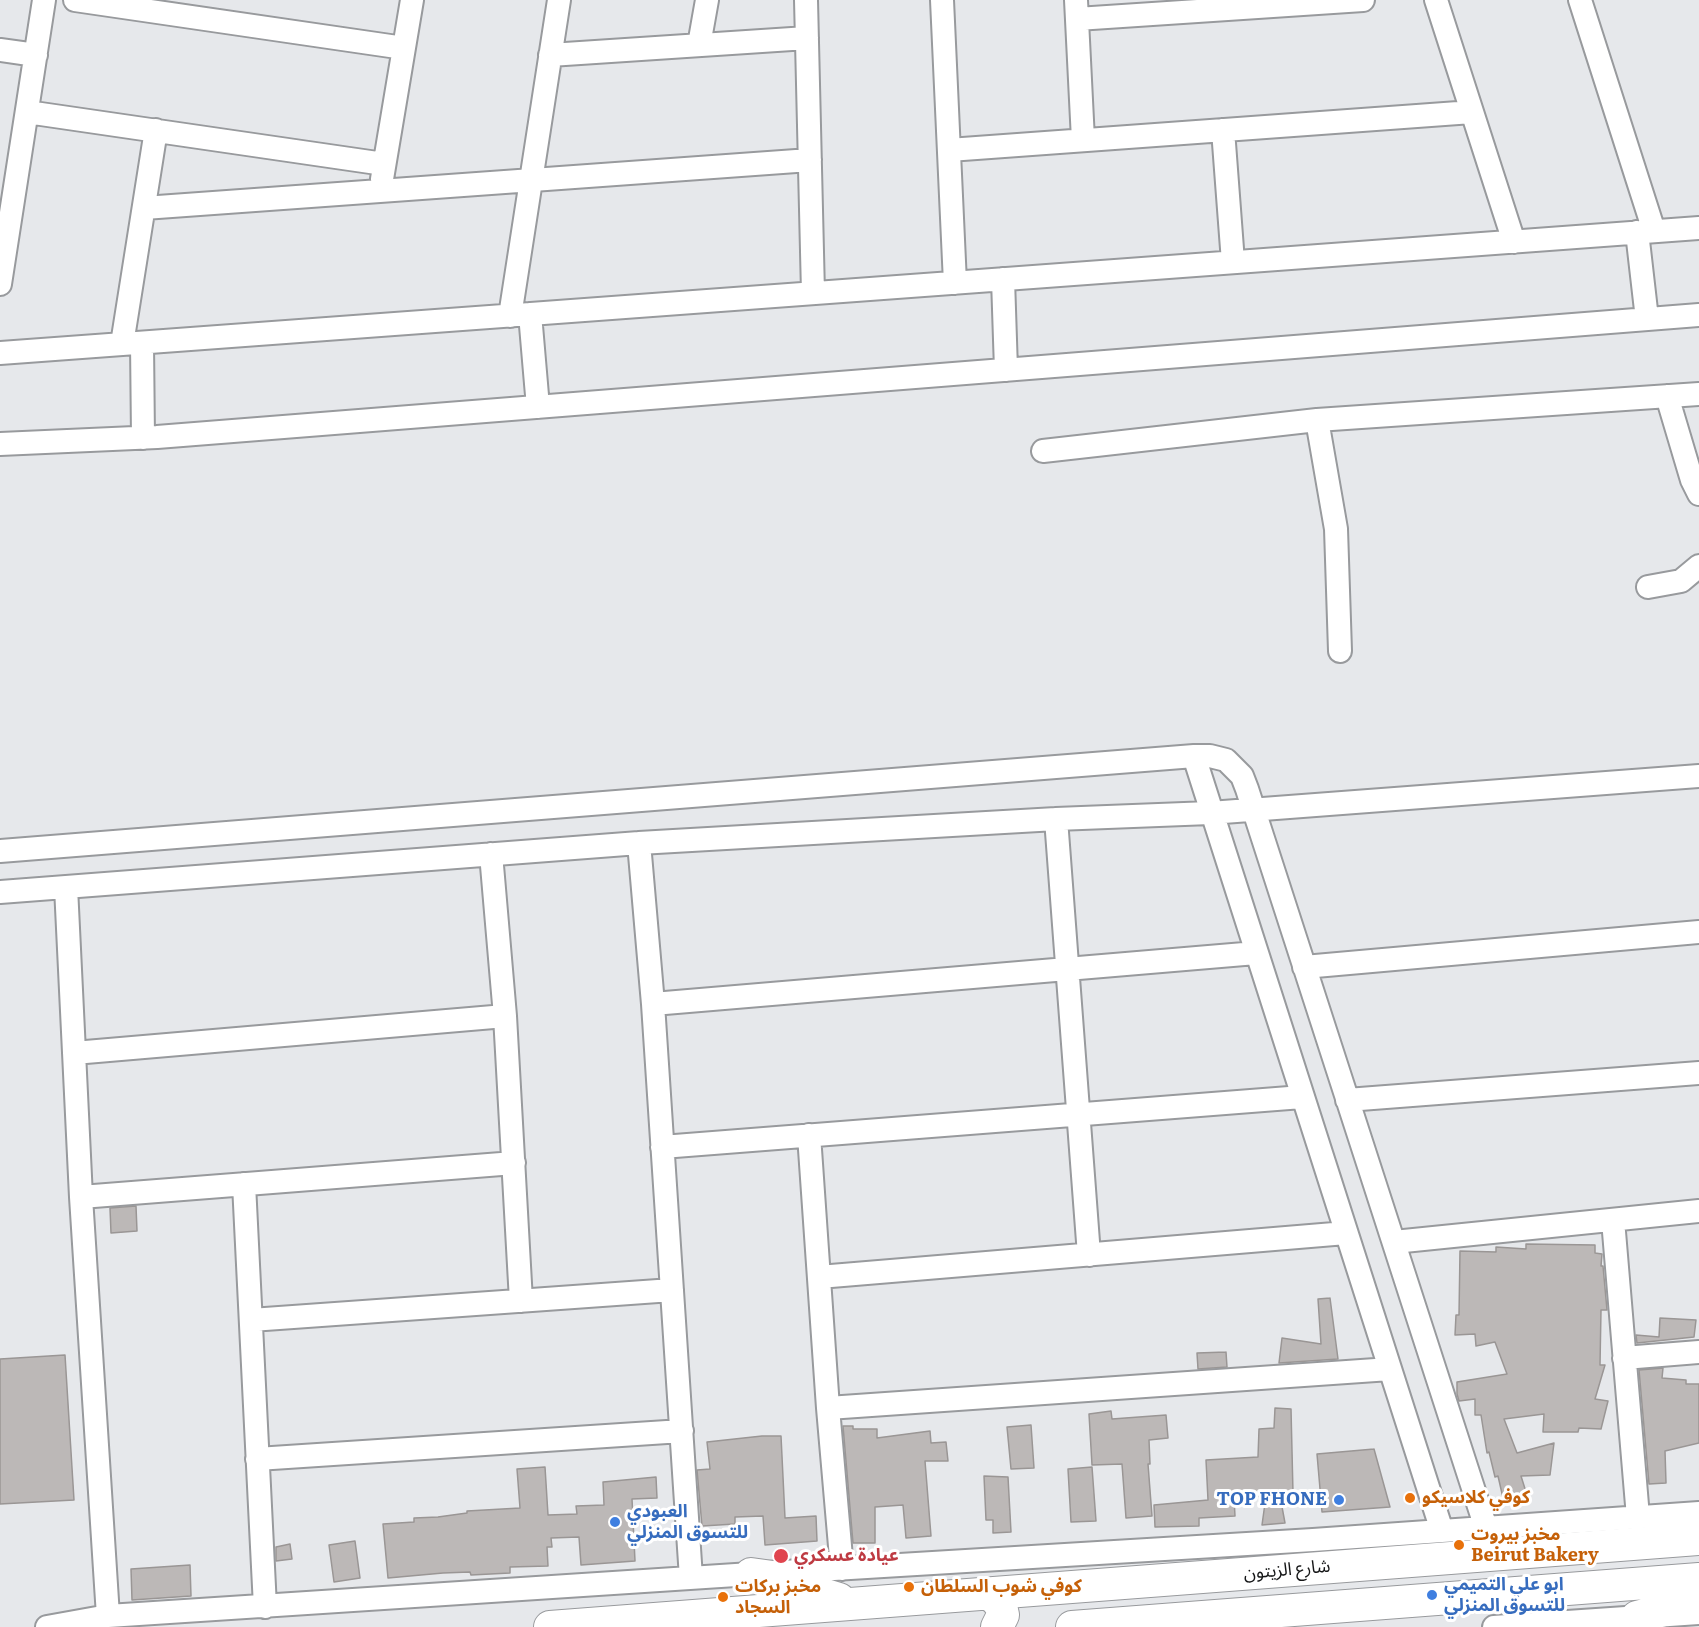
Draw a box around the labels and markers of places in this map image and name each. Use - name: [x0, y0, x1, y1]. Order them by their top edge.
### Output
- place label: كوفي كلاسيكو: [1422, 1487, 1530, 1509]
- place label: TOP FHONE: [1217, 1489, 1327, 1511]
- marker: كوفي كلاسيكو: [1403, 1491, 1417, 1505]
- marker: TOP FHONE: [1332, 1493, 1346, 1507]
- place label: العبودي للتسوق المنزلي: [627, 1501, 748, 1544]
- marker: العبودي للتسوق المنزلي: [608, 1515, 622, 1529]
- place label: مخبز بيروت Beirut Bakery: [1471, 1524, 1599, 1567]
- marker: مخبز بيروت Beirut Bakery: [1452, 1538, 1466, 1552]
- place label: عيادة عسكري: [794, 1545, 899, 1567]
- marker: عيادة عسكري: [772, 1547, 790, 1565]
- place label: ابو علي التميمي للتسوق المنزلي: [1444, 1574, 1565, 1616]
- place label: مخبز بركات السجاد: [735, 1576, 821, 1618]
- place label: كوفي شوب السلطان: [921, 1576, 1082, 1598]
- marker: كوفي شوب السلطان: [902, 1580, 916, 1594]
- marker: ابو علي التميمي للتسوق المنزلي: [1425, 1588, 1439, 1602]
- marker: مخبز بركات السجاد: [716, 1590, 730, 1604]

